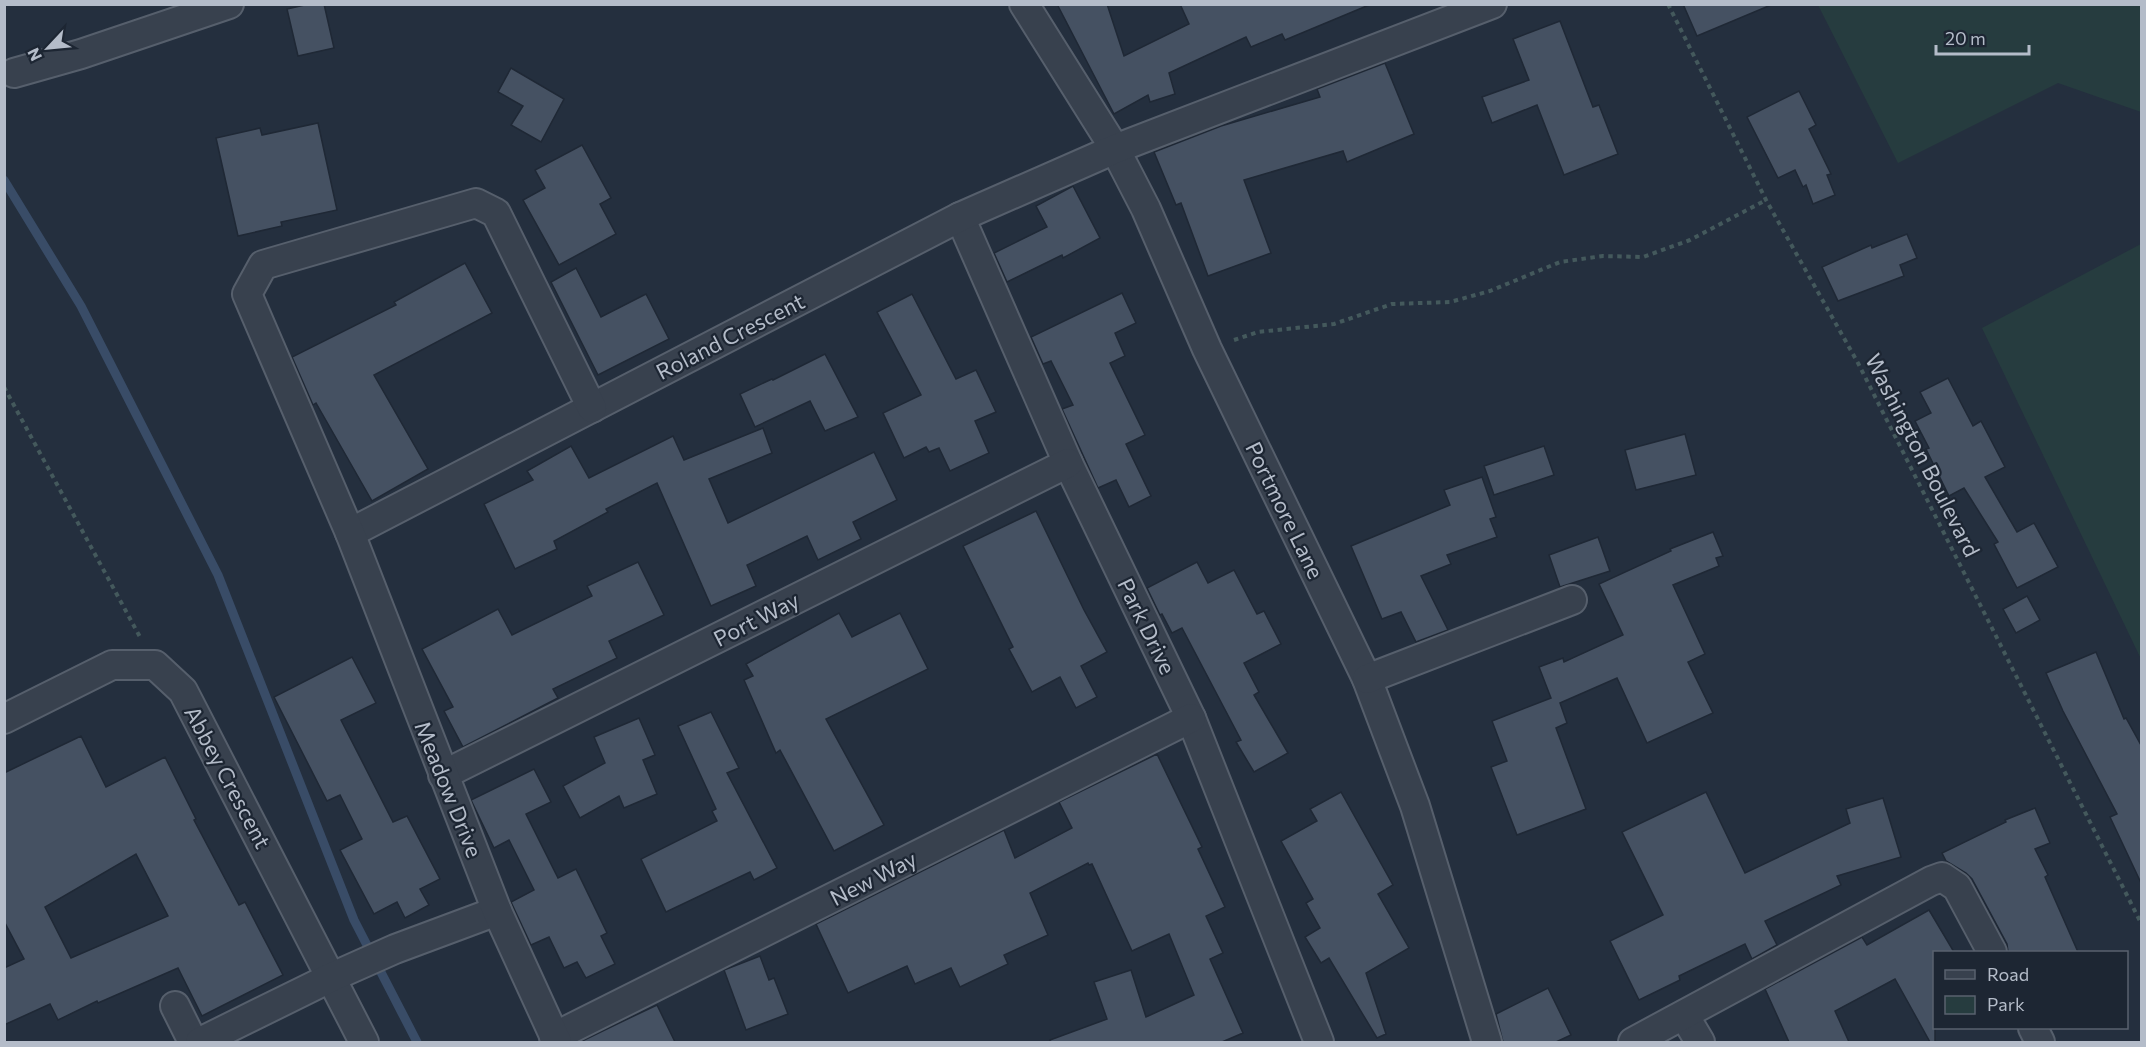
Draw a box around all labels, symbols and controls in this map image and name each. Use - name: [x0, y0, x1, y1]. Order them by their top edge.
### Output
- north arrow: [18, 18, 78, 78]
- scale bar: [1936, 18, 2029, 56]
- text: 20 m: [1945, 27, 1986, 49]
- text: N: [23, 45, 45, 64]
- street label: Roland Crescent: [651, 287, 809, 385]
- street label: Washington Boulevard: [1860, 349, 1986, 561]
- street label: Portmore Lane: [1240, 437, 1330, 583]
- street label: Park Drive: [1112, 574, 1182, 678]
- street label: Port Way: [709, 586, 803, 652]
- street label: Abbey Crescent: [179, 701, 277, 853]
- street label: Meadow Drive: [409, 717, 489, 861]
- street label: New Way: [825, 845, 921, 911]
- legend: [1933, 951, 2128, 1029]
- text: Road: [1987, 963, 2029, 985]
- text: Park: [1987, 993, 2025, 1015]

